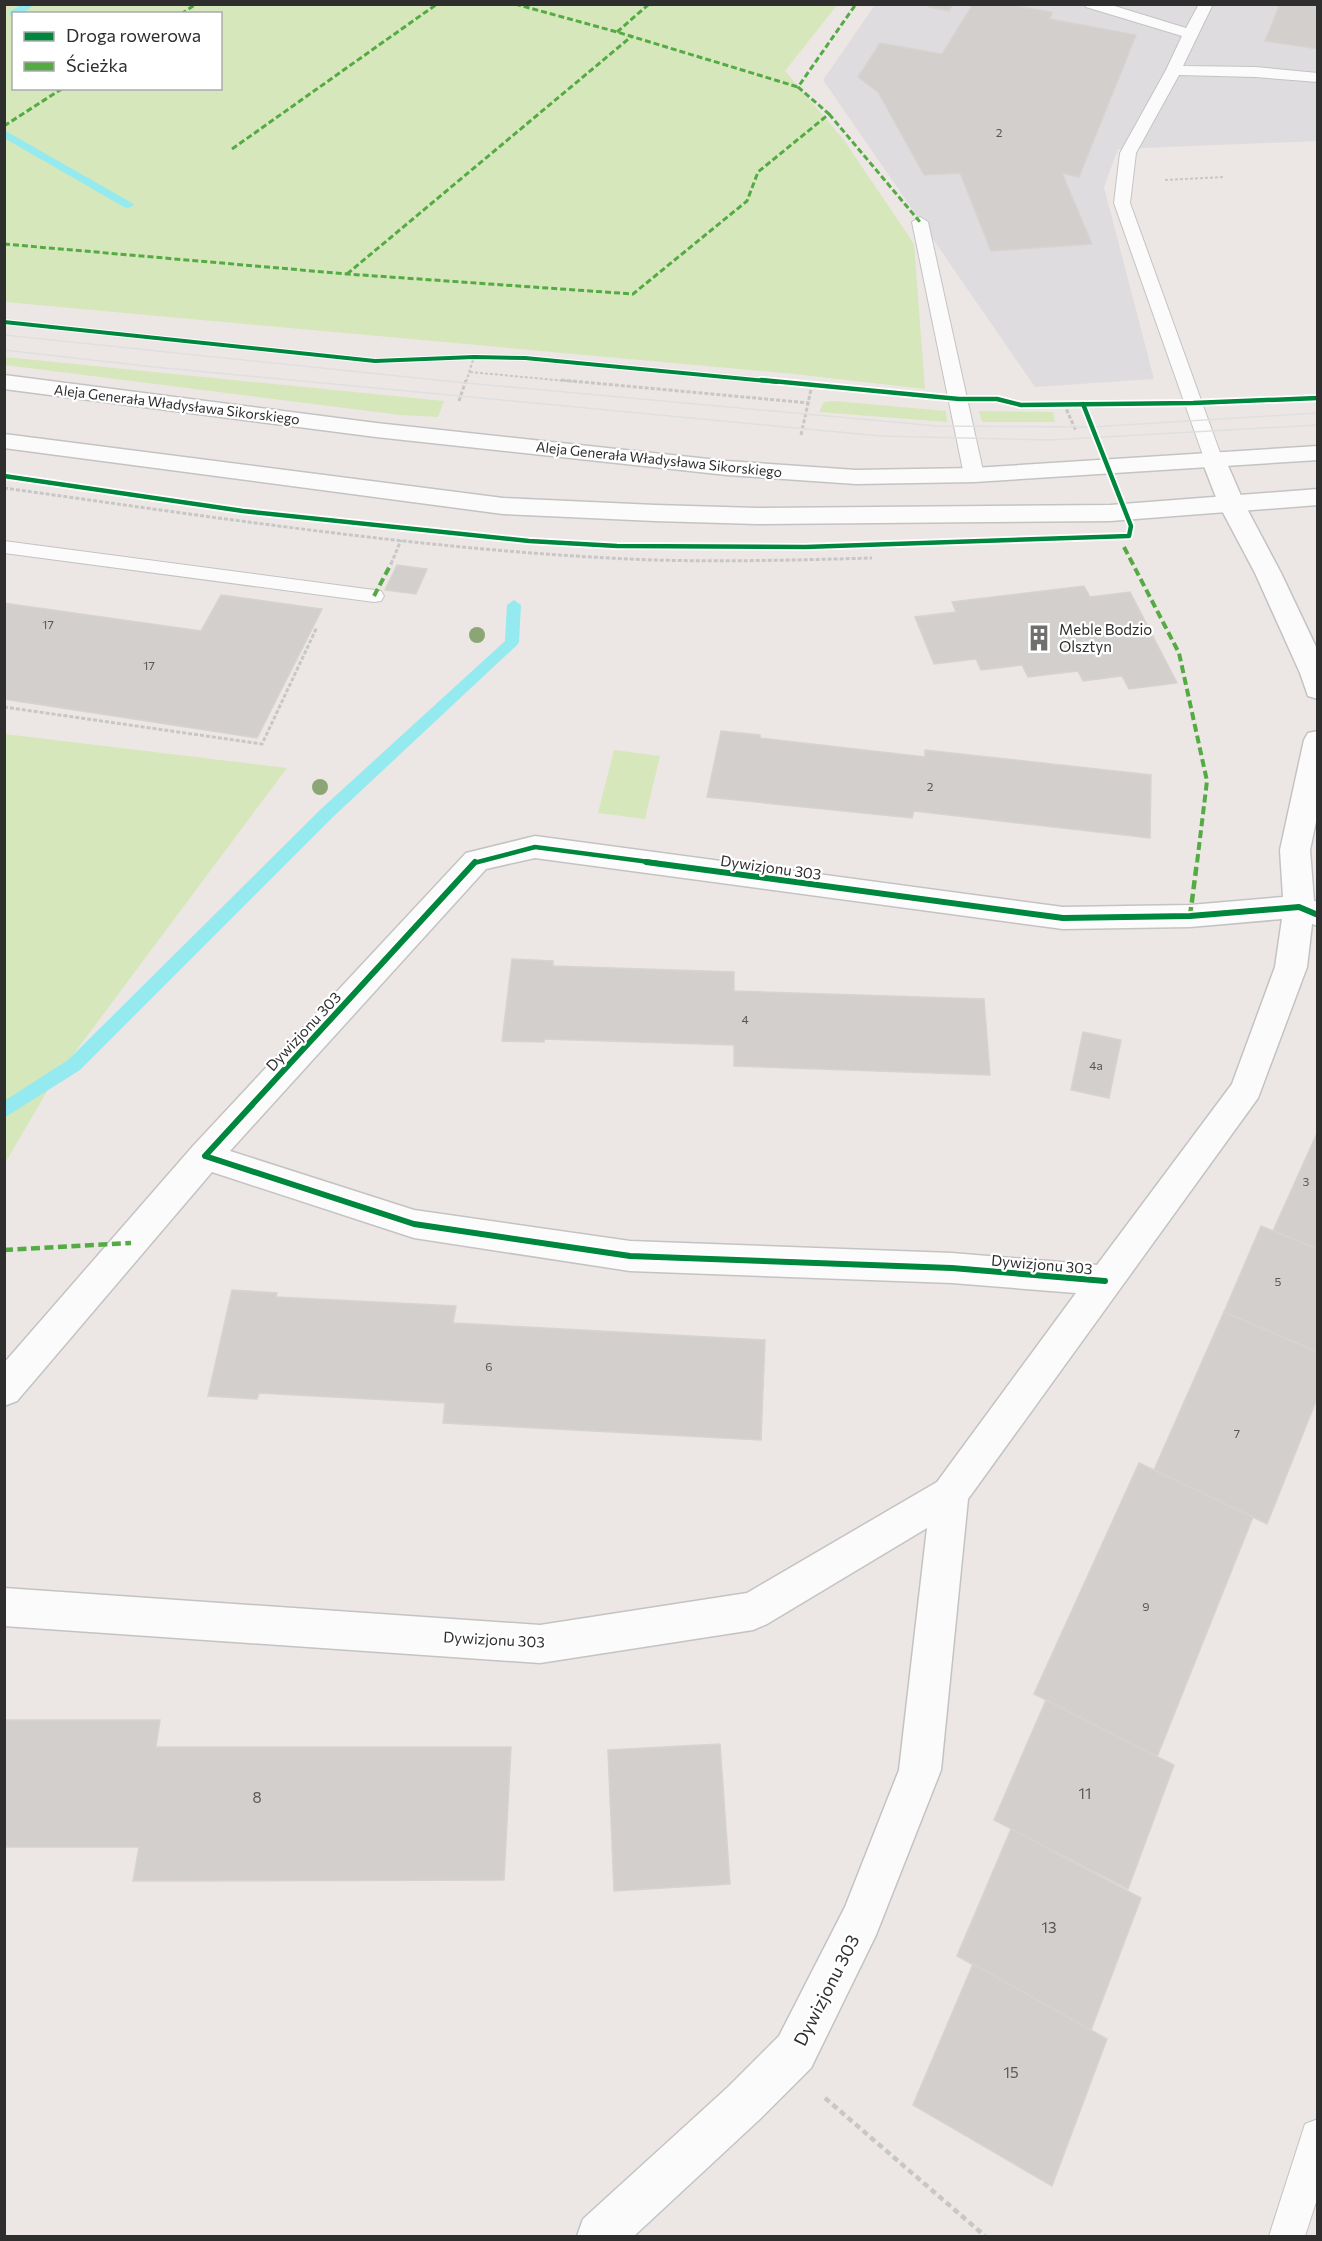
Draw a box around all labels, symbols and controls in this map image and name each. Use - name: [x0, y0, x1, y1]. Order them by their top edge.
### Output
- legend: [12, 12, 222, 90]
- text: Droga rowerowa: [66, 24, 201, 46]
- text: Ścieżka: [66, 54, 128, 76]
- house number: 2: [996, 125, 1003, 139]
- street label: Aleja Generała Władysława Sikorskiego: [53, 380, 301, 428]
- street label: Aleja Generała Władysława Sikorskiego: [535, 438, 783, 480]
- house number: 17: [42, 617, 54, 631]
- place label: Meble Bodzio Olsztyn: [1059, 620, 1152, 655]
- building icon: Meble Bodzio Olsztyn: [1024, 623, 1054, 653]
- house number: 17: [143, 658, 155, 672]
- house number: 2: [927, 779, 934, 793]
- street label: Dywizjonu 303: [719, 851, 823, 883]
- street label: Dywizjonu 303: [262, 988, 344, 1074]
- house number: 4: [741, 1012, 749, 1026]
- house number: 4a: [1089, 1058, 1103, 1072]
- house number: 3: [1303, 1174, 1310, 1188]
- street label: Dywizjonu 303: [991, 1251, 1093, 1277]
- house number: 5: [1275, 1274, 1282, 1288]
- house number: 6: [485, 1359, 493, 1373]
- house number: 7: [1234, 1426, 1240, 1440]
- house number: 9: [1142, 1599, 1150, 1613]
- street label: Dywizjonu 303: [443, 1627, 545, 1651]
- house number: 11: [1079, 1784, 1091, 1802]
- house number: 8: [252, 1788, 262, 1806]
- house number: 13: [1042, 1918, 1056, 1936]
- street label: Dywizjonu 303: [789, 1931, 863, 2049]
- house number: 15: [1003, 2063, 1019, 2081]

